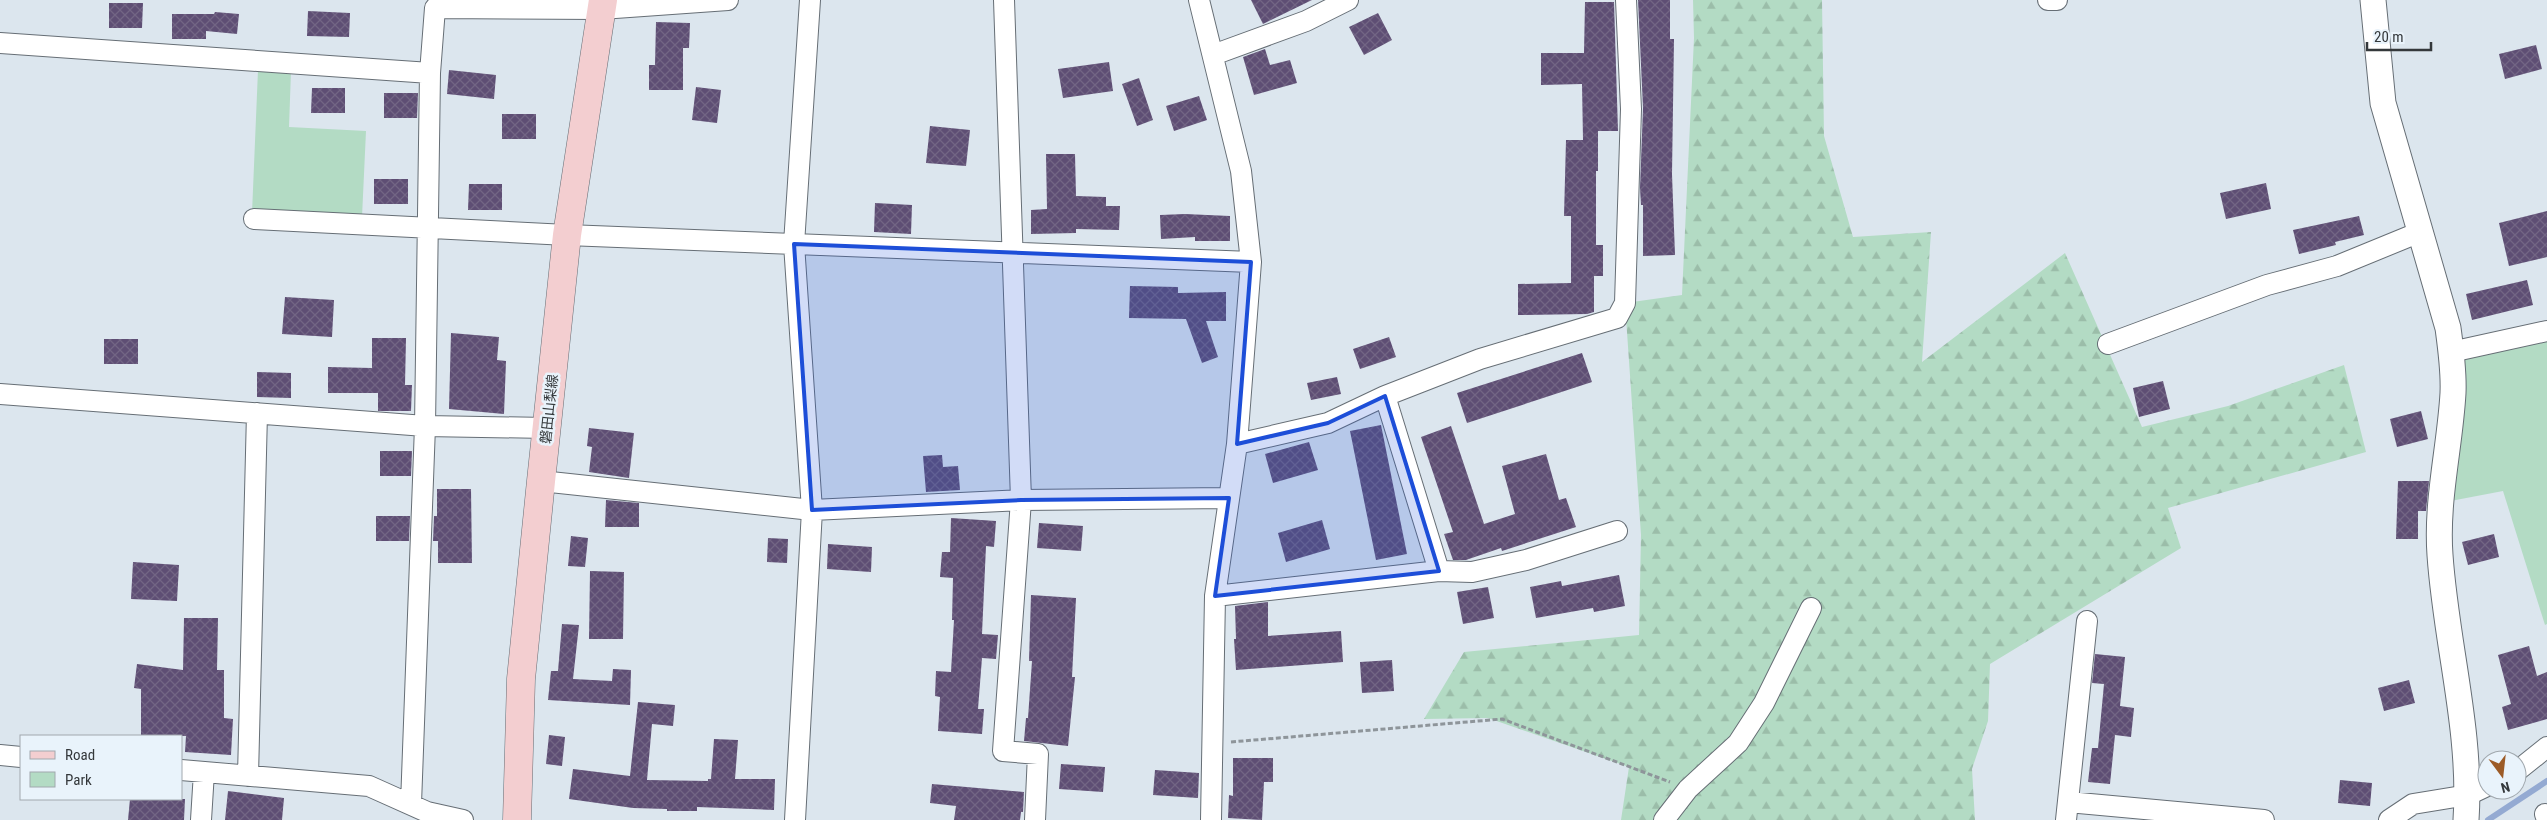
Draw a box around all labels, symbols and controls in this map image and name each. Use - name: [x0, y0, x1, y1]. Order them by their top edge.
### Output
- scale bar: [2367, 20, 2431, 52]
- text: 20 m: [2374, 28, 2404, 46]
- street label: 磐田山梨線: [537, 373, 561, 445]
- legend: [20, 735, 182, 800]
- text: Road: [65, 746, 95, 764]
- north arrow: [2477, 750, 2527, 800]
- text: Park: [65, 771, 92, 789]
- text: N: [2499, 779, 2512, 796]

